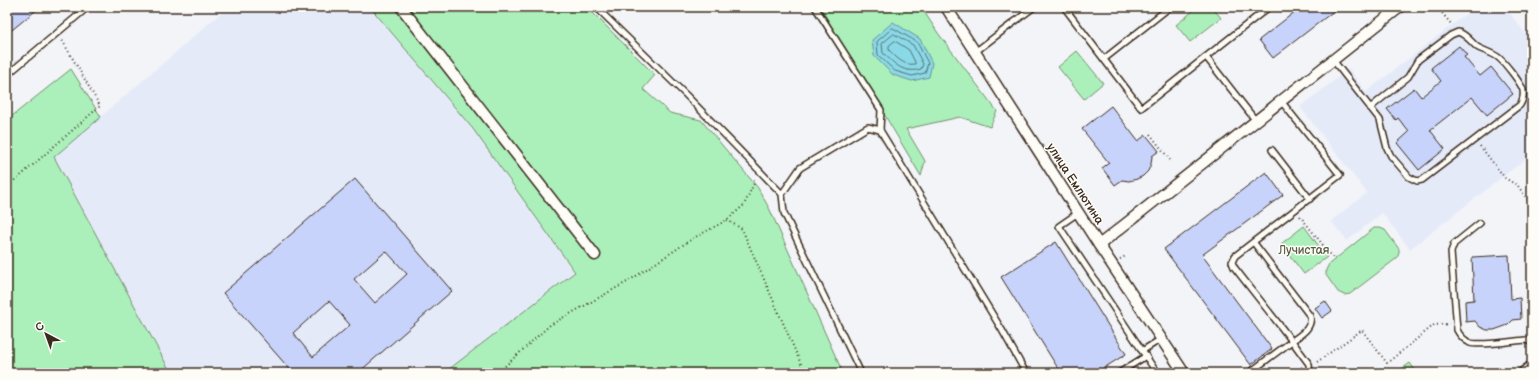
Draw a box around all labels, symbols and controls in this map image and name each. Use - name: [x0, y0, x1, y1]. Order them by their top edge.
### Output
- street label: улица Емлютина: [1043, 141, 1107, 227]
- park label: Лучистая: [1277, 243, 1330, 258]
- north arrow: [26, 314, 66, 354]
- text: С: [33, 319, 47, 334]

